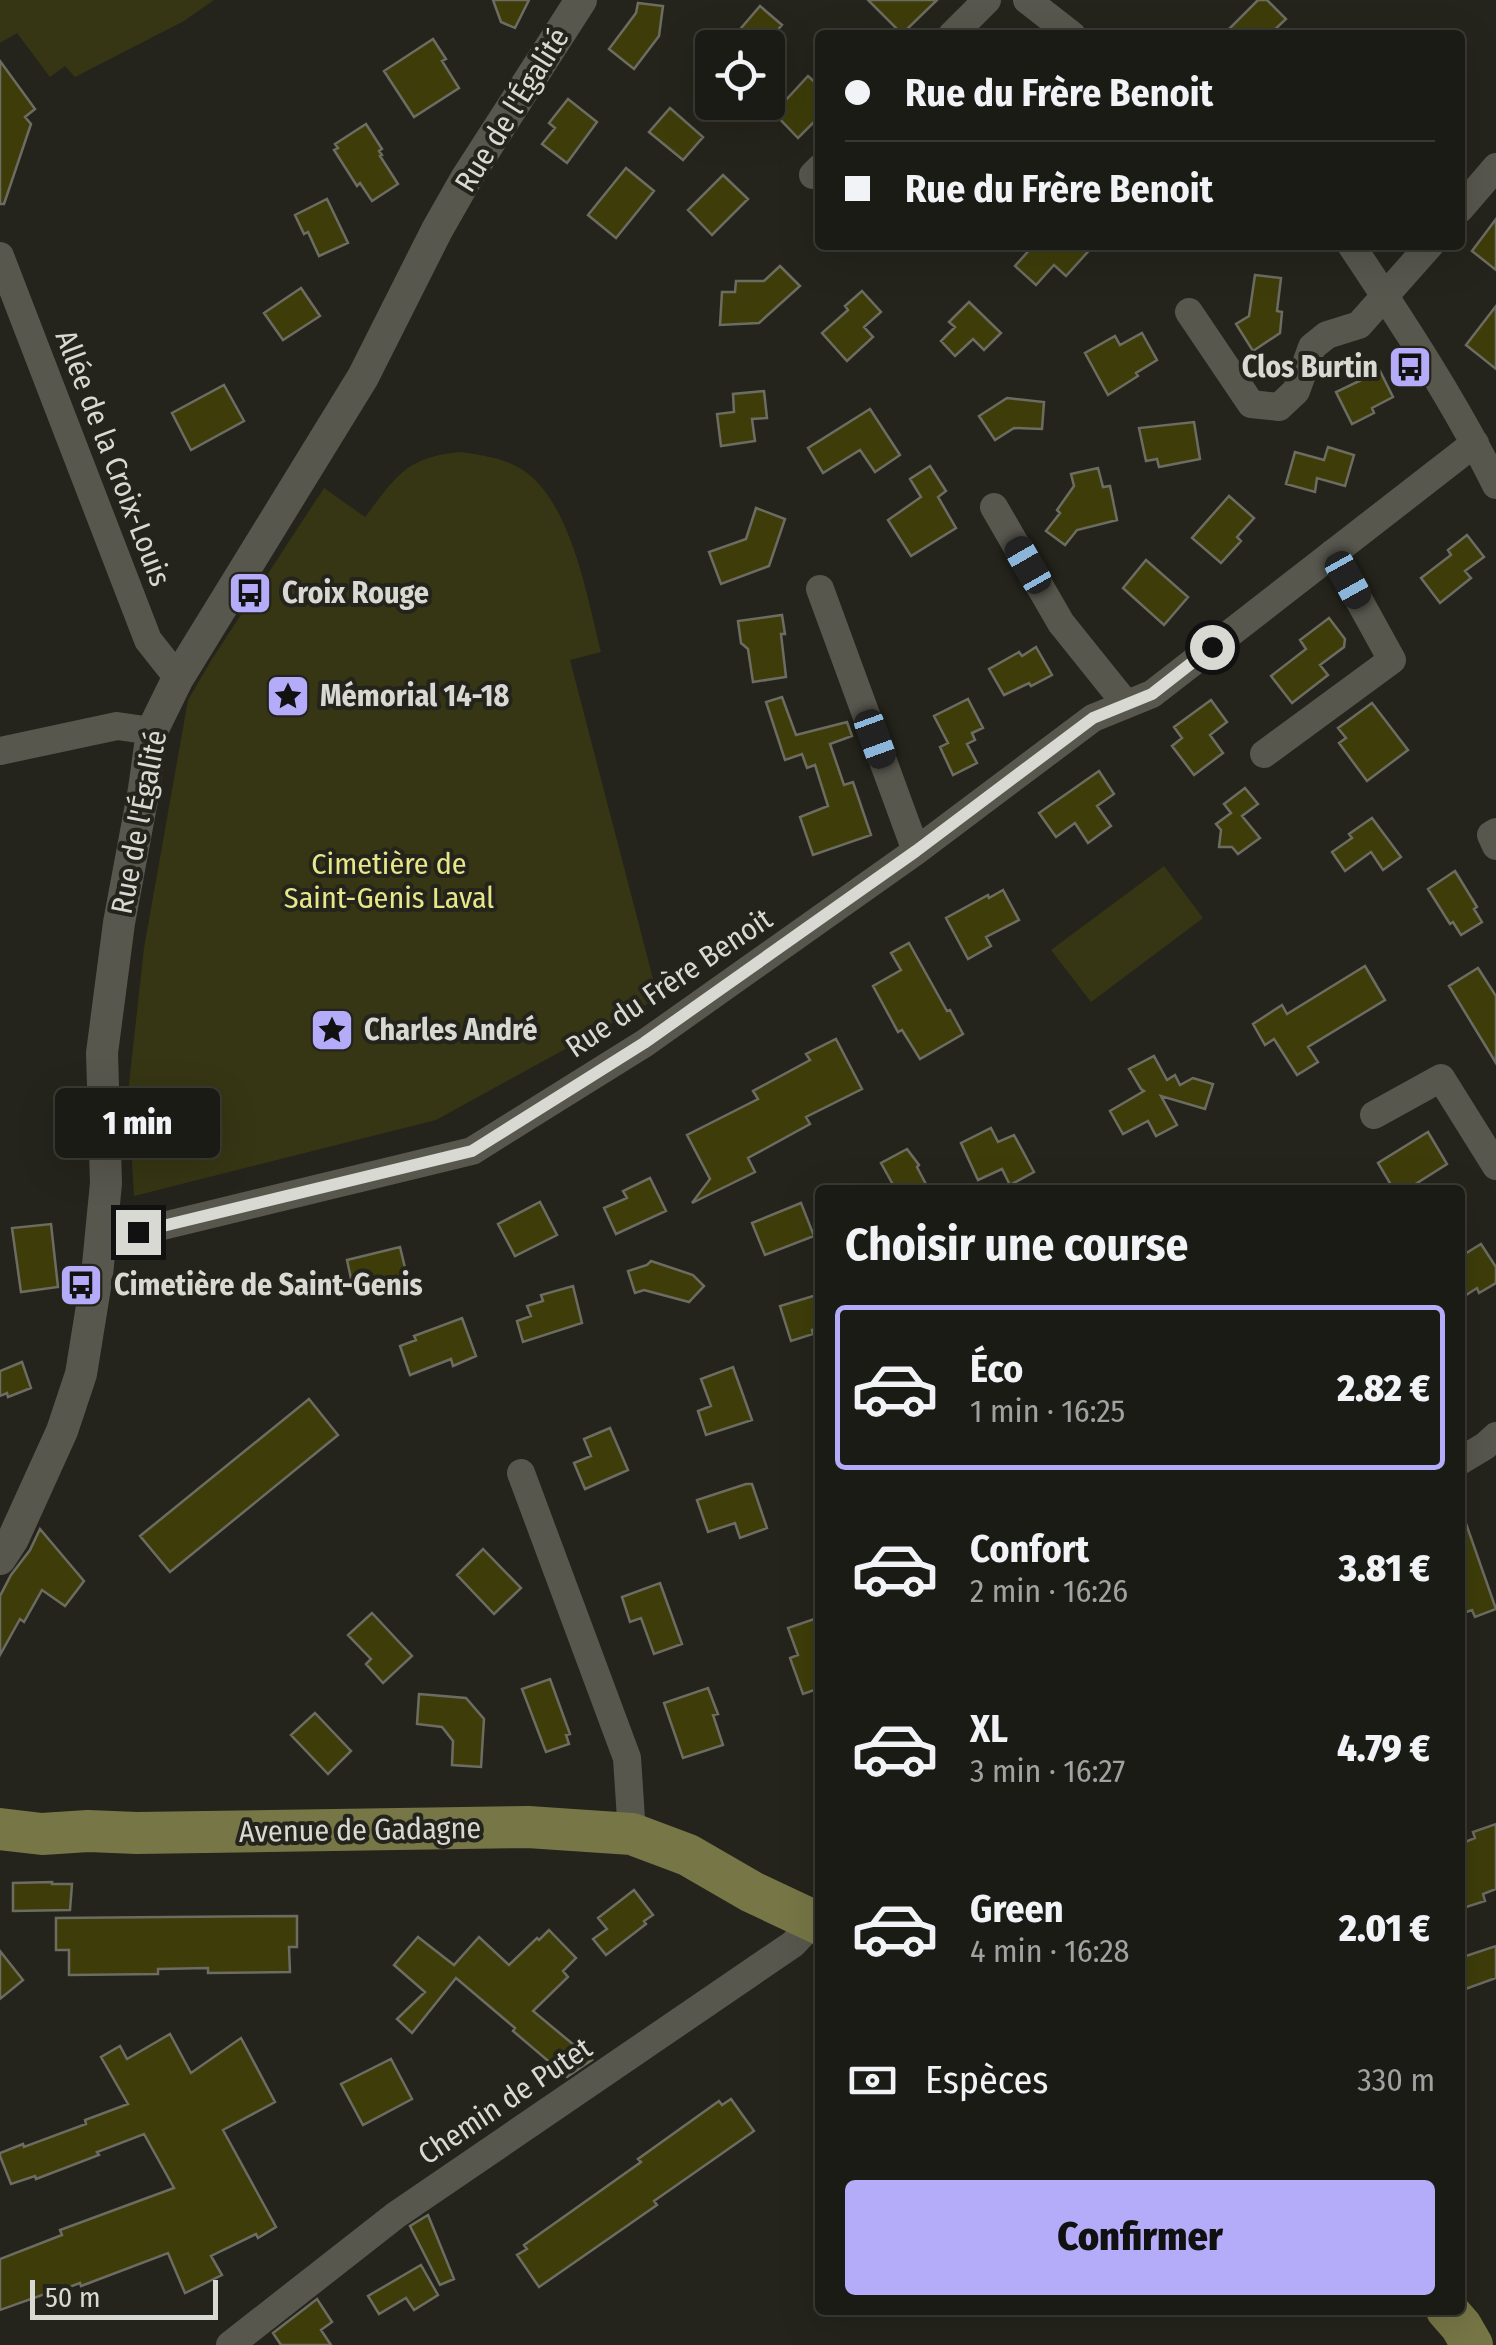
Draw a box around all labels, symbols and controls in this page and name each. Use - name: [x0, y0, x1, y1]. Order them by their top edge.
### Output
- street label: Rue de l'Égalité: [447, 21, 577, 199]
- map controls: [695, 30, 785, 120]
- button: locate: [695, 30, 785, 120]
- text: Rue du Frère Benoit: [905, 70, 1213, 116]
- text: Rue du Frère Benoit: [905, 166, 1213, 212]
- street label: Allée de la Croix-Louis: [48, 325, 178, 591]
- bus stop icon: Clos Burtin: [1387, 344, 1433, 390]
- place label: Clos Burtin: [1242, 349, 1378, 385]
- car: [1000, 532, 1056, 598]
- car: [1320, 546, 1376, 614]
- bus stop icon: Croix Rouge: [227, 570, 273, 616]
- place label: Croix Rouge: [282, 575, 429, 611]
- route start: [1190, 625, 1235, 670]
- place icon: Mémorial 14-18: [265, 673, 311, 719]
- place label: Mémorial 14-18: [320, 678, 509, 714]
- car: [851, 706, 899, 772]
- street label: Rue de l'Égalité: [104, 727, 174, 917]
- park label: Cimetière de Saint-Genis Laval: [284, 846, 494, 916]
- street label: Rue du Frère Benoit: [559, 901, 779, 1065]
- place icon: Charles André: [309, 1007, 355, 1053]
- place label: Charles André: [364, 1012, 537, 1048]
- callout: 1 min: [56, 1087, 220, 1157]
- text: 1 min: [103, 1104, 172, 1142]
- route end: [116, 1210, 161, 1255]
- text: Choisir une course: [845, 1218, 1188, 1272]
- bus stop icon: Cimetière de Saint-Genis: [58, 1262, 104, 1308]
- place label: Cimetière de Saint-Genis: [114, 1267, 423, 1303]
- icon: car: [850, 1343, 940, 1433]
- text: Éco: [970, 1346, 1023, 1392]
- text: 2.82 €: [1337, 1365, 1430, 1411]
- text: 1 min · 16:25: [970, 1392, 1125, 1430]
- icon: car: [850, 1523, 940, 1613]
- text: Confort: [970, 1526, 1089, 1572]
- text: 3.81 €: [1339, 1545, 1430, 1591]
- text: 2 min · 16:26: [970, 1572, 1128, 1610]
- icon: car: [850, 1703, 940, 1793]
- text: XL: [970, 1706, 1008, 1752]
- text: 4.79 €: [1337, 1725, 1430, 1771]
- text: 3 min · 16:27: [970, 1752, 1125, 1790]
- street label: Avenue de Gadagne: [239, 1810, 481, 1850]
- icon: car: [850, 1883, 940, 1973]
- text: Green: [970, 1886, 1064, 1932]
- text: 2.01 €: [1339, 1905, 1430, 1951]
- text: 4 min · 16:28: [970, 1932, 1130, 1970]
- street label: Chemin de Putet: [411, 2030, 599, 2172]
- icon: cash: [845, 2053, 900, 2108]
- text: Espèces: [925, 2057, 1048, 2103]
- text: 330 m: [1357, 2061, 1435, 2099]
- button: Confirmer: [845, 2180, 1435, 2295]
- scale bar: [30, 2275, 218, 2320]
- text: 50 m: [45, 2281, 101, 2314]

